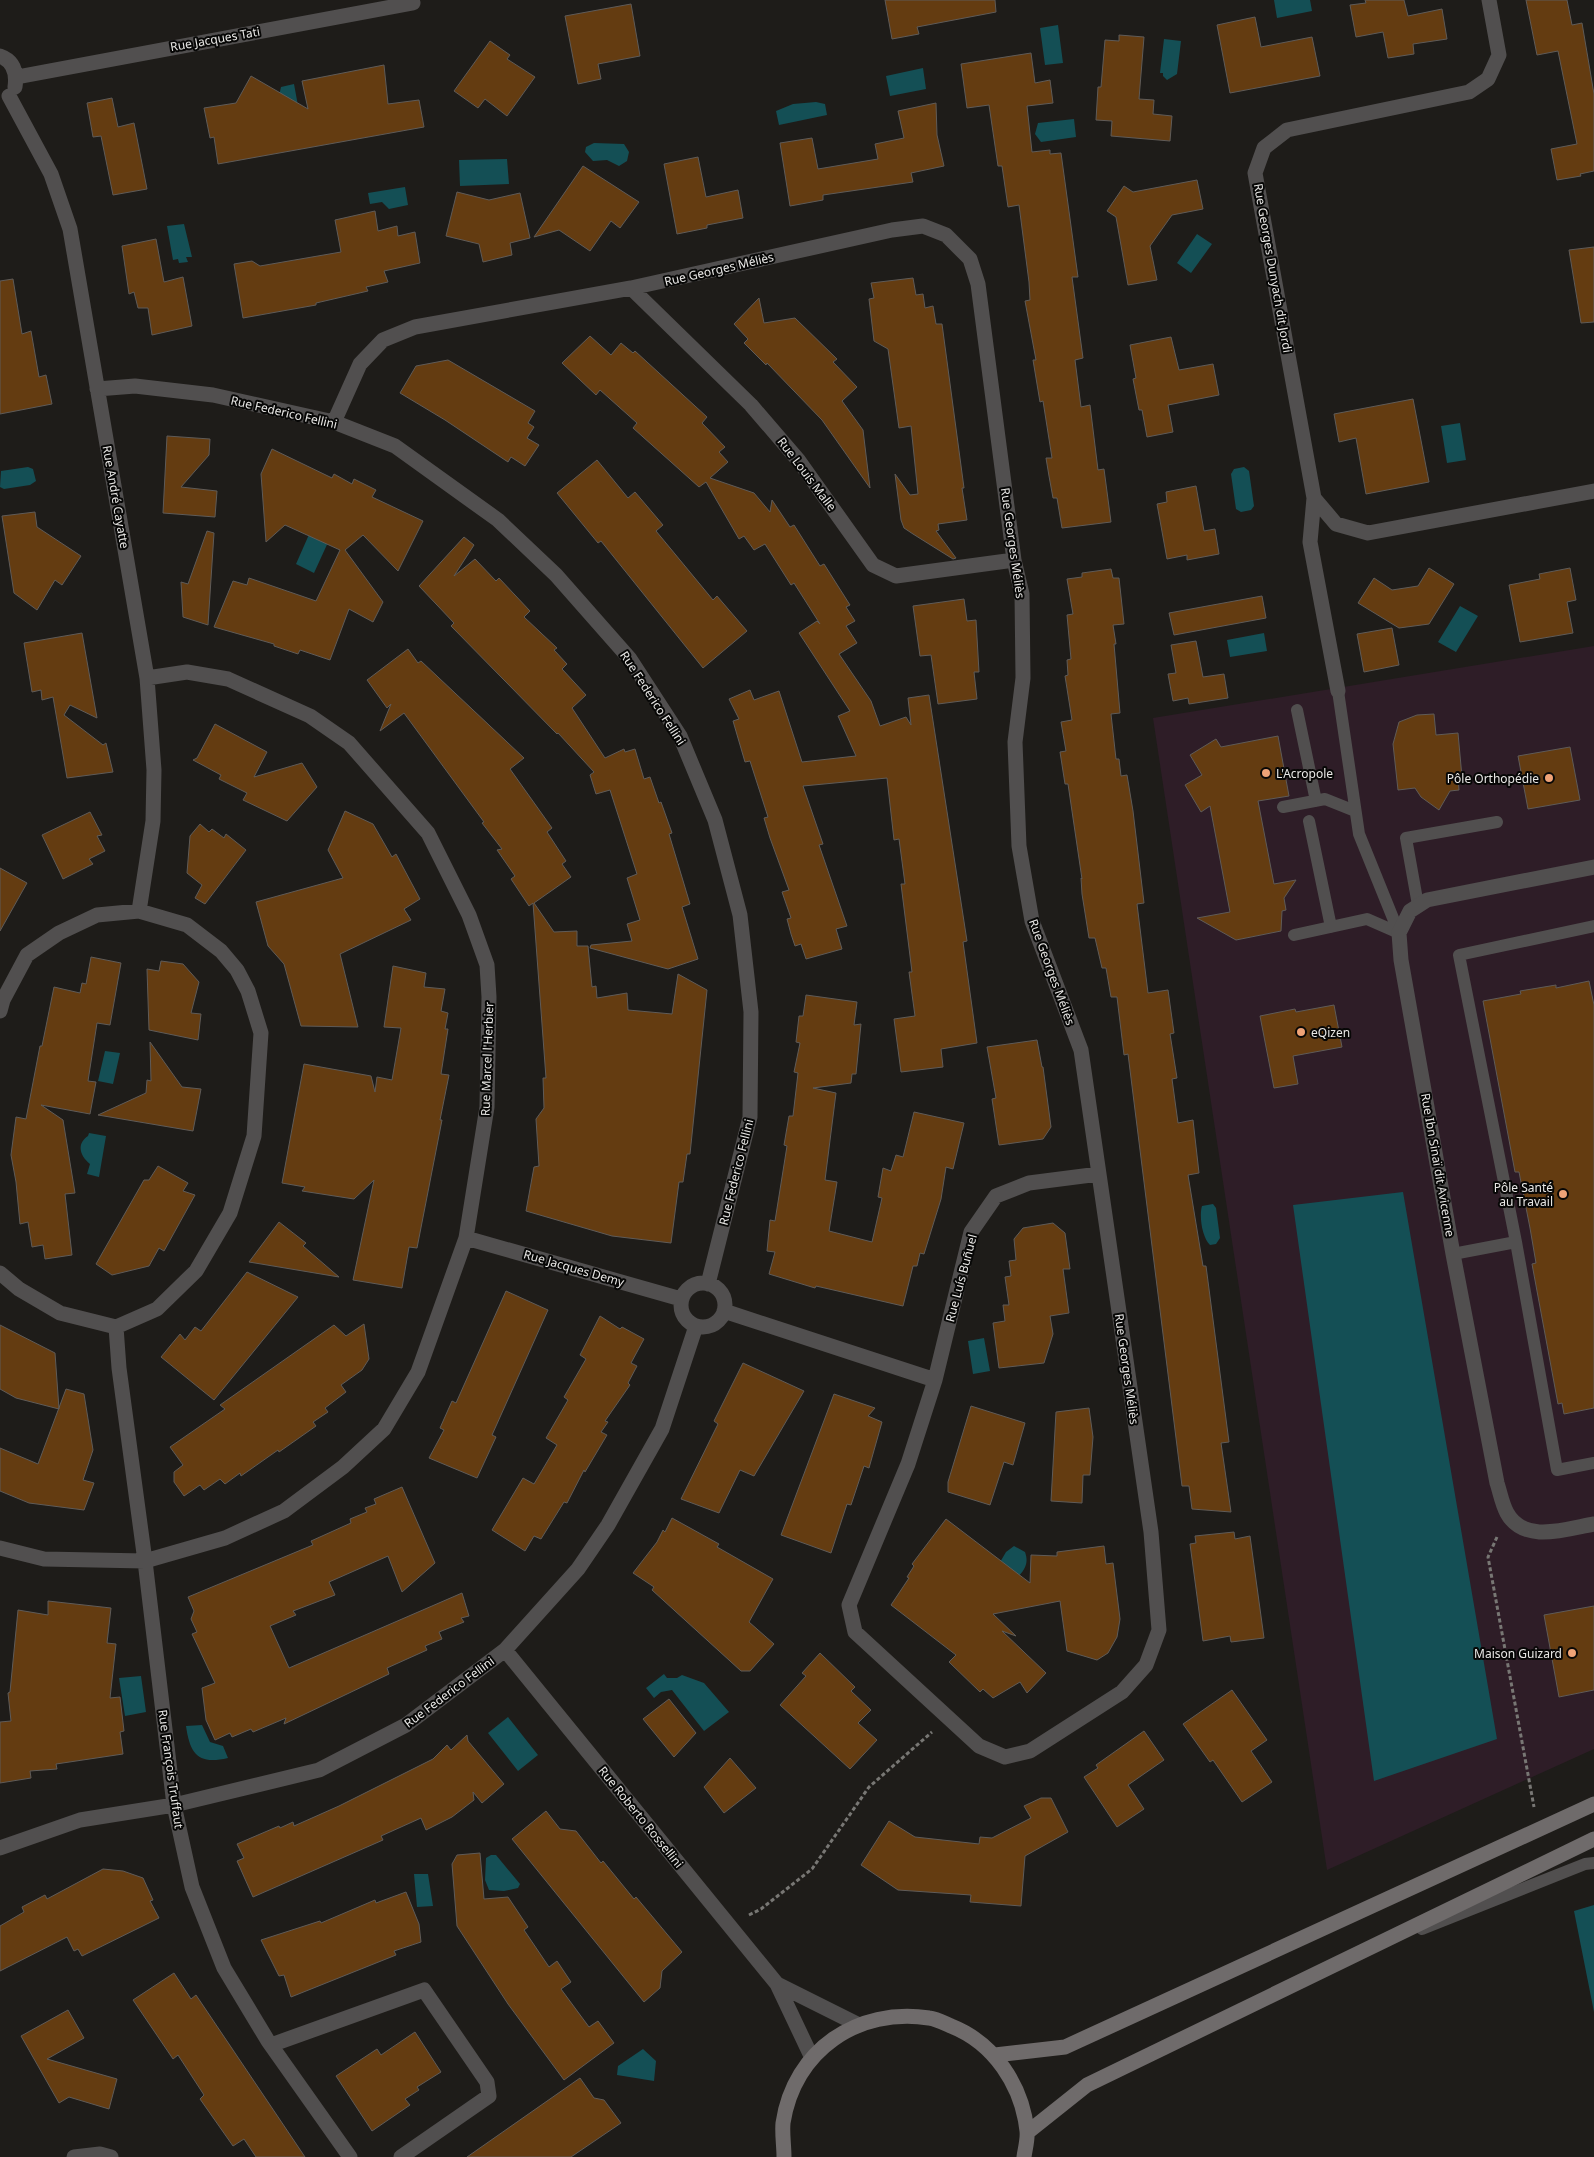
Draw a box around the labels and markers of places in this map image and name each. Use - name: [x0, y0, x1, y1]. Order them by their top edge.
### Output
- place label: L'Acropole: [1276, 765, 1333, 782]
- marker: L'Acropole: [1260, 767, 1272, 779]
- place label: Pôle Orthopédie: [1447, 770, 1539, 787]
- marker: Pôle Orthopédie: [1543, 772, 1555, 784]
- place label: eQizen: [1311, 1024, 1350, 1041]
- marker: eQizen: [1295, 1026, 1307, 1038]
- place label: Pôle Santé au Travail: [1494, 1179, 1553, 1210]
- marker: Pôle Santé au Travail: [1557, 1188, 1569, 1200]
- place label: Maison Guizard: [1474, 1645, 1562, 1662]
- marker: Maison Guizard: [1566, 1647, 1578, 1659]

